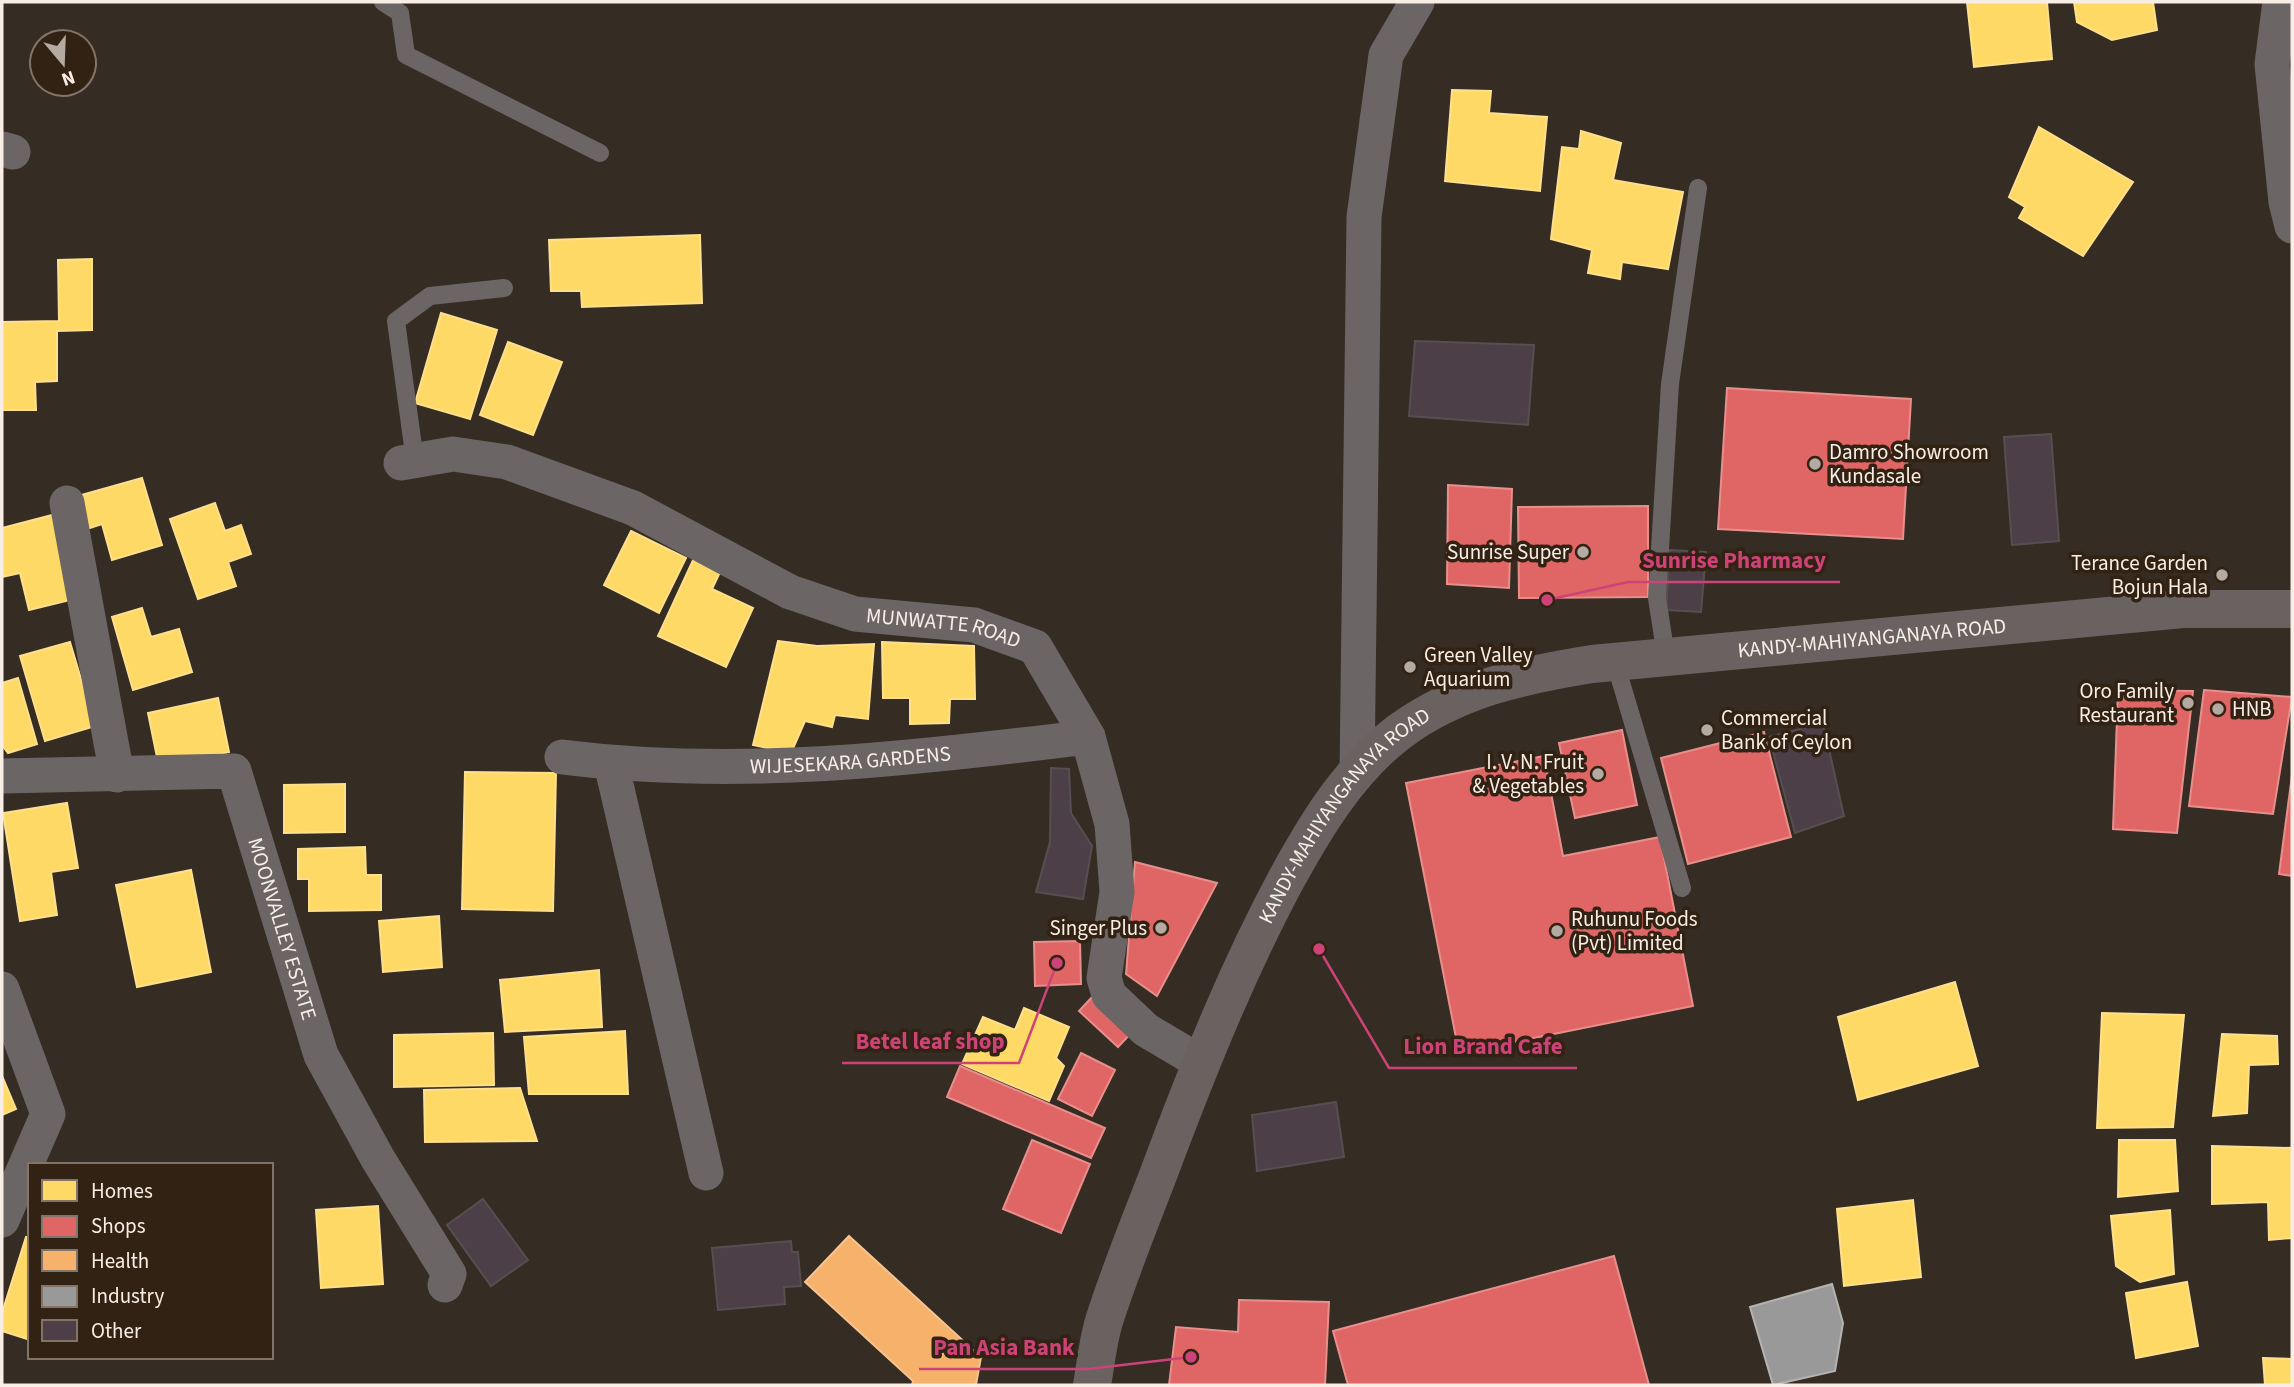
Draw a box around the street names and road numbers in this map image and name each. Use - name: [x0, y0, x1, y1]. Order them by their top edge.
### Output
- street label: MUNWATTE ROAD: [865, 600, 1025, 656]
- street label: KANDY-MAHIYANGANAYA ROAD: [1736, 611, 2007, 665]
- street label: KANDY-MAHIYANGANAYA ROAD: [1251, 700, 1436, 929]
- street label: WIJESEKARA GARDENS: [750, 738, 952, 781]
- street label: MOONVALLEY ESTATE: [240, 834, 324, 1024]

